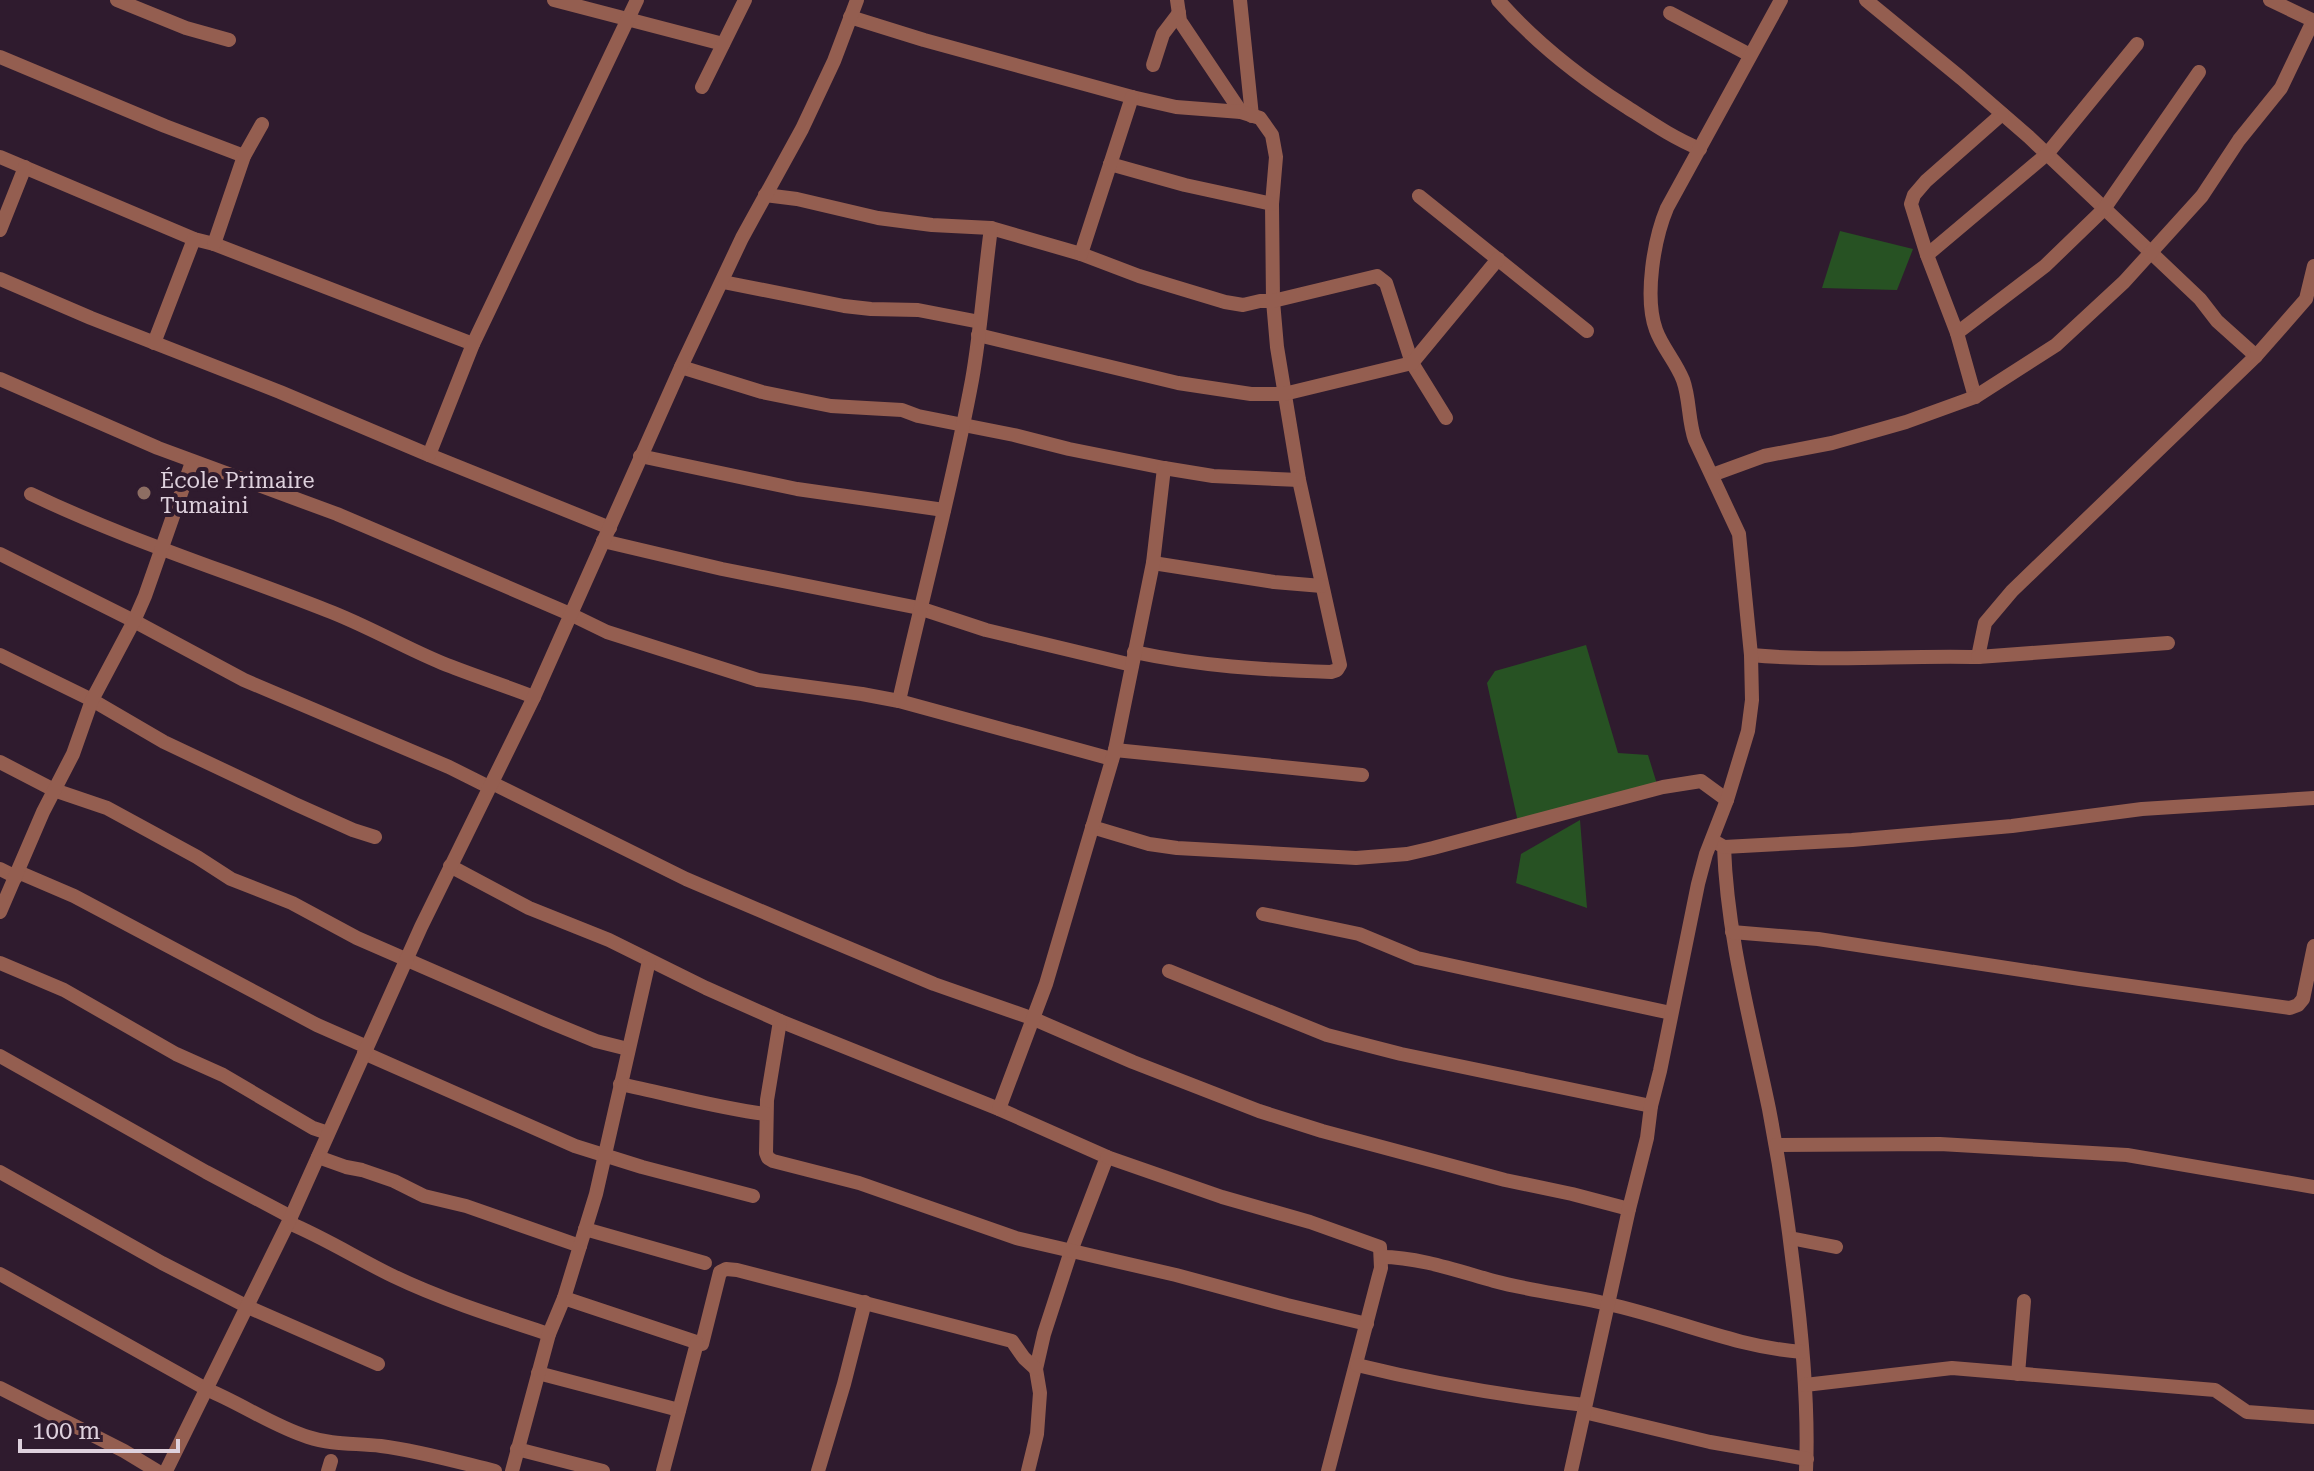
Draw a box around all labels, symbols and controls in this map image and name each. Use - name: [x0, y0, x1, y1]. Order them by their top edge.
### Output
- place label: École Primaire Tumaini: [160, 467, 315, 518]
- marker: École Primaire Tumaini: [135, 484, 153, 502]
- scale bar: [20, 1403, 178, 1453]
- text: 100 m: [32, 1417, 100, 1445]

